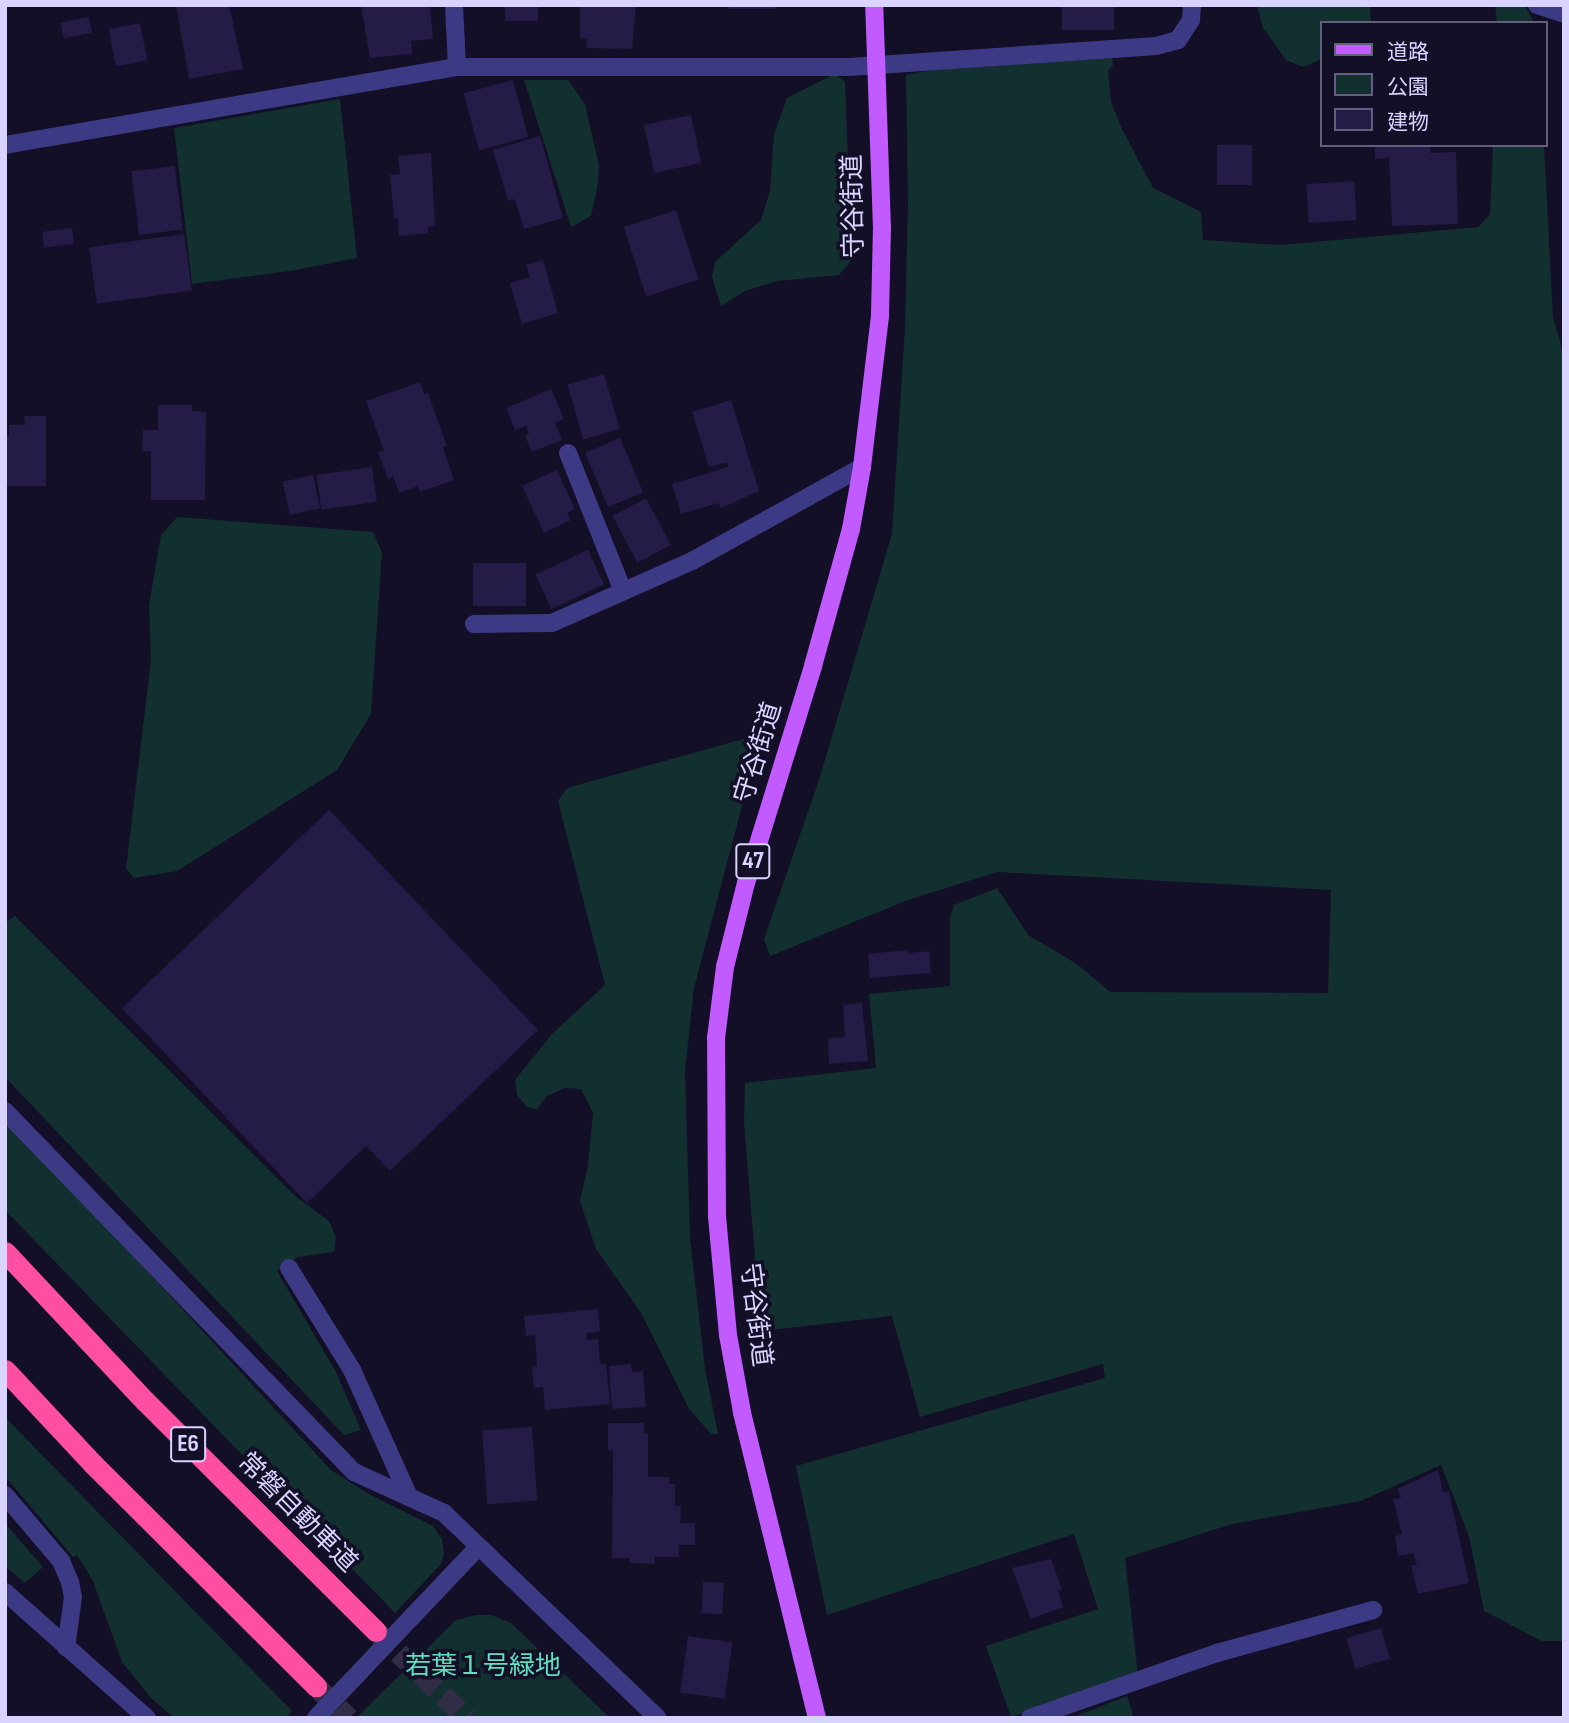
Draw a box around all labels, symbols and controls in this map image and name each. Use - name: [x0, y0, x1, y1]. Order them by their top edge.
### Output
- legend: [1320, 21, 1548, 147]
- text: 道路: [1387, 40, 1429, 65]
- text: 公園: [1387, 75, 1429, 100]
- text: 建物: [1387, 110, 1429, 135]
- street label: 守谷街道: [837, 154, 871, 258]
- street label: 守谷街道: [729, 699, 789, 807]
- road number: 47: [734, 840, 772, 882]
- street label: 守谷街道: [733, 1261, 777, 1369]
- road number: E6: [169, 1424, 207, 1464]
- street label: 常磐自動車道: [231, 1447, 363, 1579]
- park label: 若葉１号緑地: [405, 1651, 561, 1683]

